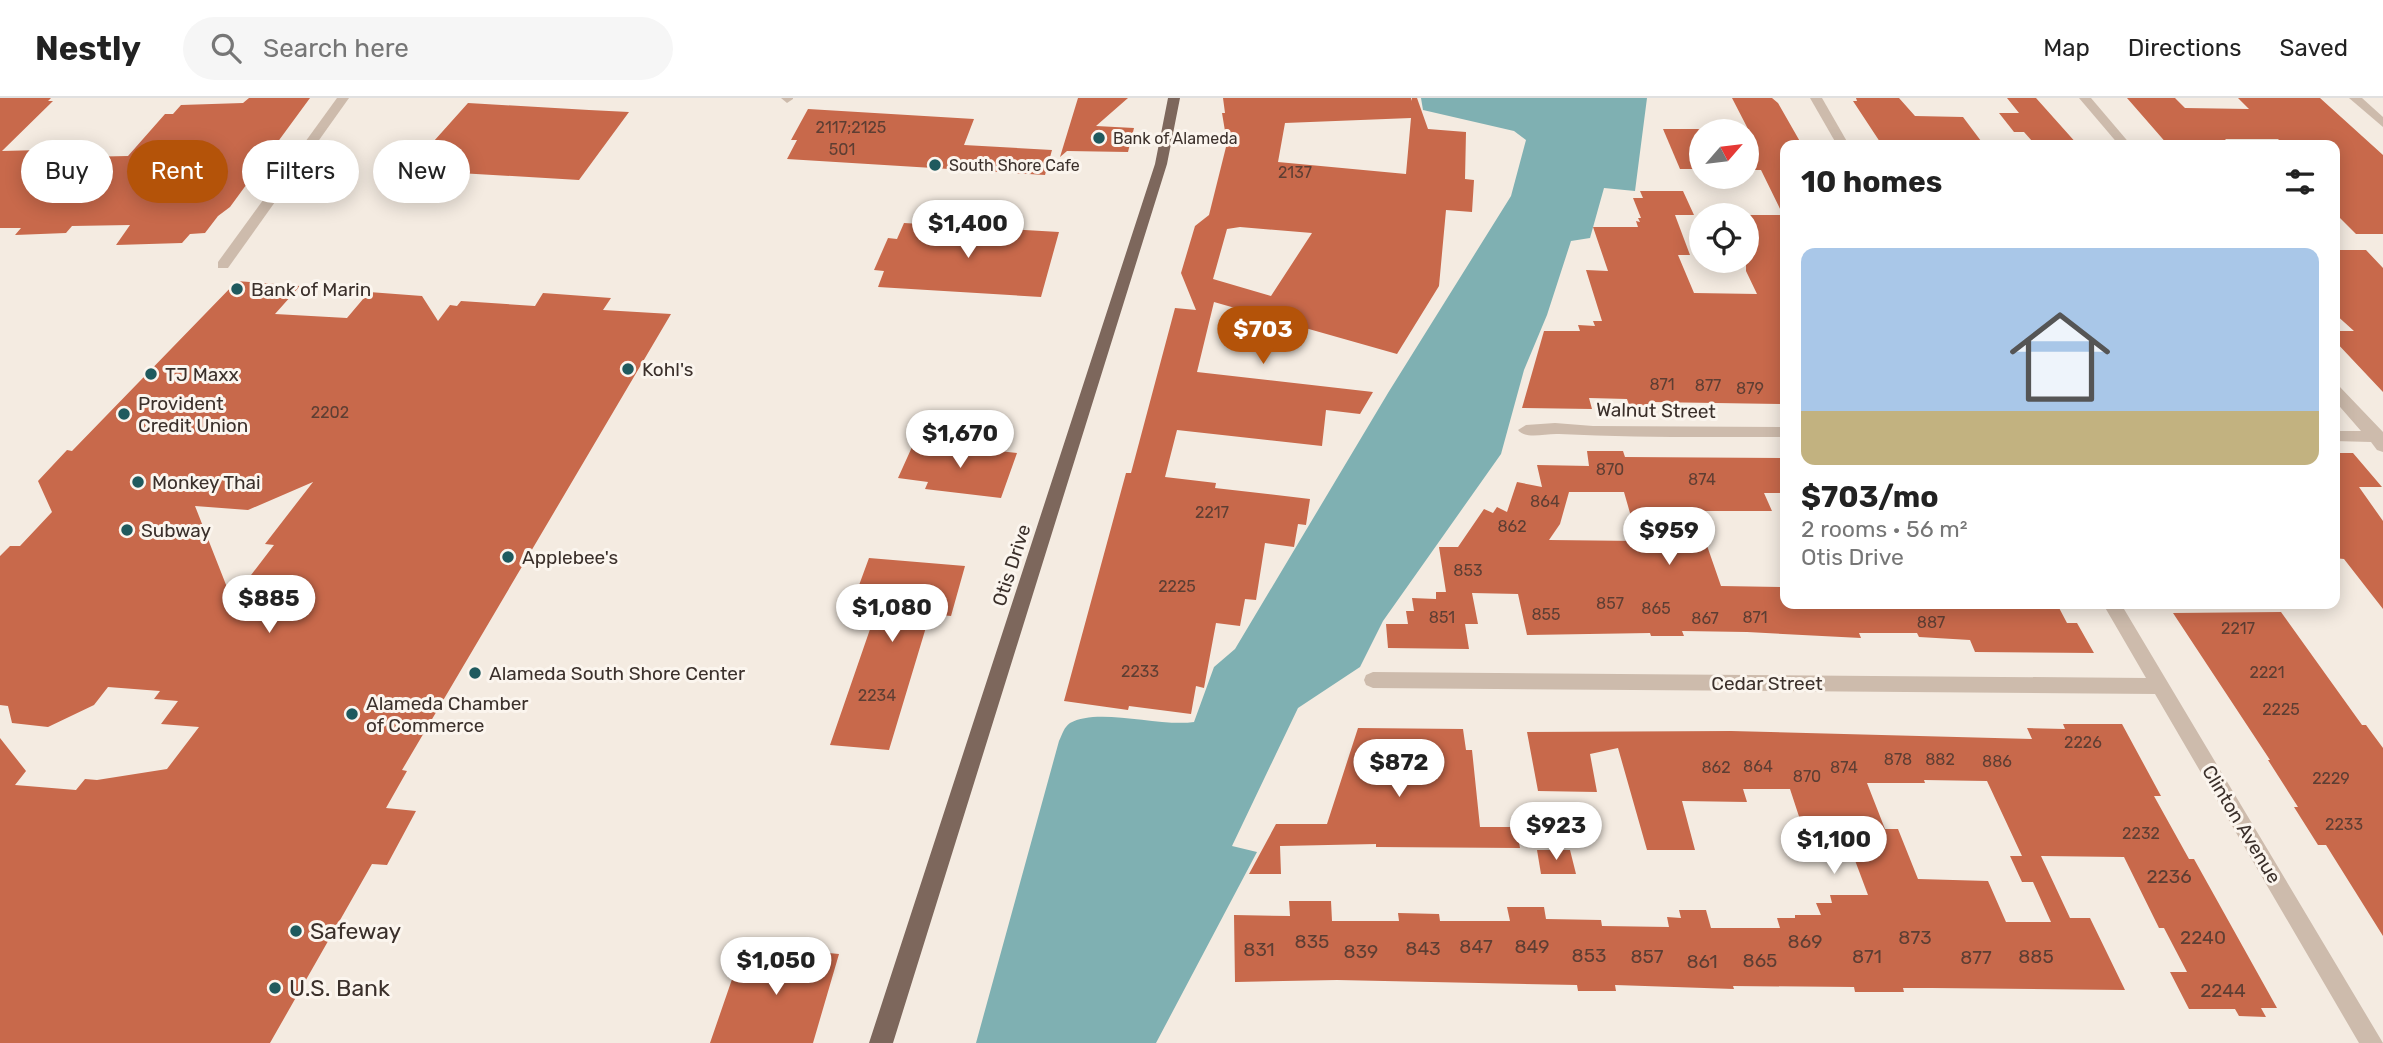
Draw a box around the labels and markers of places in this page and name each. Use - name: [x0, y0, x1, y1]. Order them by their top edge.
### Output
- place label: Bank of Alameda: [1113, 129, 1238, 148]
- marker: Bank of Alameda: [1091, 130, 1107, 146]
- place label: South Shore Cafe: [949, 156, 1080, 175]
- marker: South Shore Cafe: [927, 157, 943, 173]
- pin: $1,400: [911, 200, 1025, 260]
- place label: Bank of Marin: [251, 278, 371, 301]
- marker: Bank of Marin: [229, 281, 245, 297]
- pin: $703: [1222, 306, 1304, 366]
- place label: Kohl's: [642, 358, 693, 381]
- marker: Kohl's: [620, 361, 636, 377]
- place label: TJ Maxx: [165, 363, 239, 386]
- marker: TJ Maxx: [143, 366, 159, 382]
- place label: Provident Credit Union: [138, 392, 248, 437]
- marker: Provident Credit Union: [116, 406, 132, 422]
- pin: $1,670: [903, 410, 1017, 470]
- place label: Monkey Thai: [152, 471, 261, 494]
- marker: Monkey Thai: [130, 474, 146, 490]
- pin: $959: [1628, 508, 1710, 567]
- place label: Subway: [141, 519, 211, 542]
- marker: Subway: [119, 522, 135, 538]
- place label: Applebee's: [522, 546, 618, 569]
- marker: Applebee's: [500, 549, 516, 565]
- pin: $885: [228, 575, 310, 635]
- pin: $1,080: [835, 584, 949, 644]
- place label: Alameda South Shore Center: [489, 662, 746, 685]
- marker: Alameda South Shore Center: [467, 665, 483, 681]
- place label: Alameda Chamber of Commerce: [366, 692, 529, 737]
- marker: Alameda Chamber of Commerce: [344, 706, 360, 722]
- pin: $872: [1358, 740, 1440, 799]
- pin: $923: [1515, 802, 1597, 862]
- pin: $1,100: [1777, 816, 1891, 876]
- place label: Safeway: [310, 917, 402, 945]
- marker: Safeway: [288, 923, 304, 939]
- pin: $1,050: [719, 937, 833, 997]
- place label: U.S. Bank: [289, 974, 390, 1002]
- marker: U.S. Bank: [267, 980, 283, 996]

